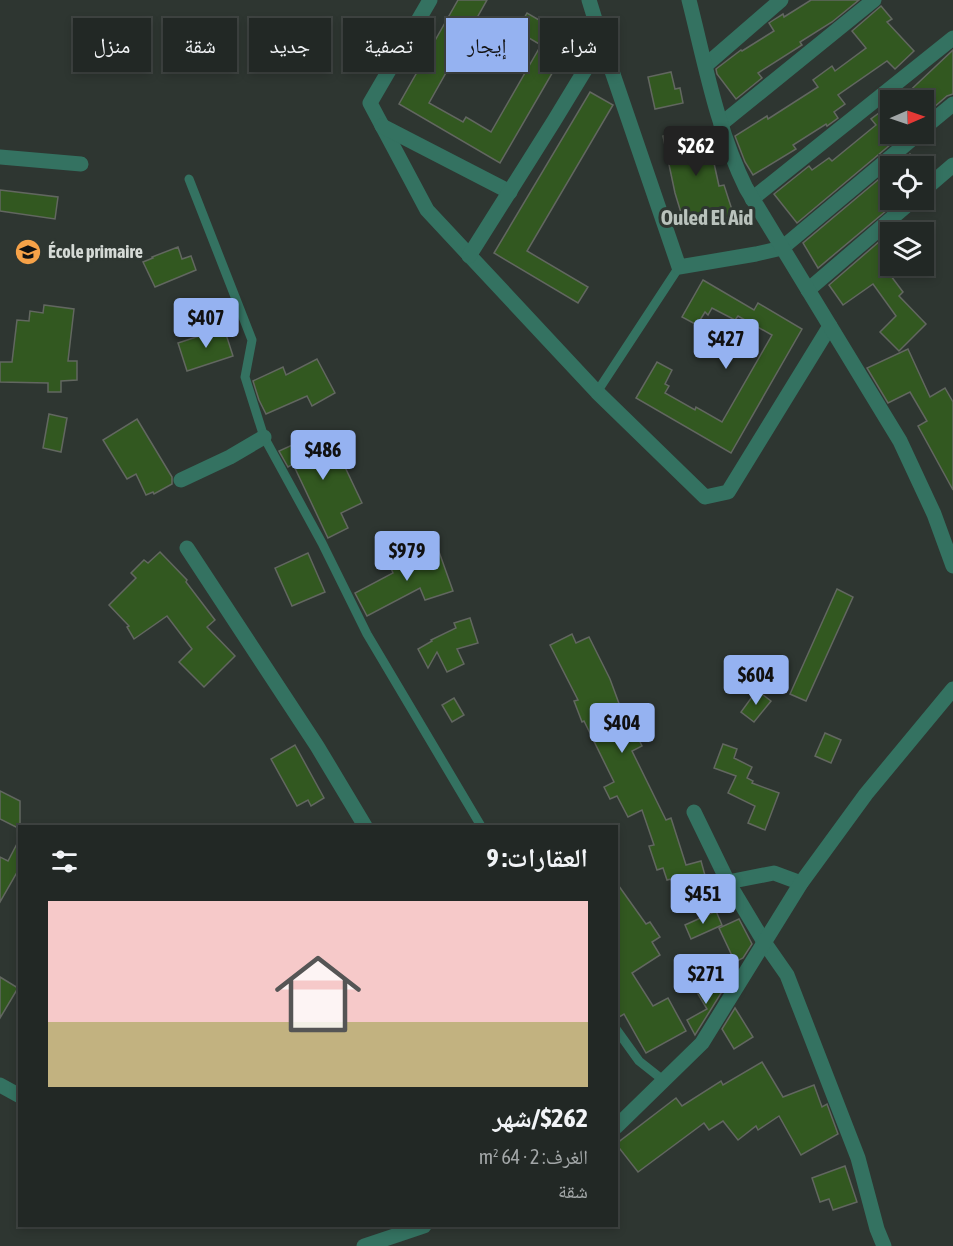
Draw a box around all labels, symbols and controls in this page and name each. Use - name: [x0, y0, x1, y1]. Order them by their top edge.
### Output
- chip: منزل: [73, 18, 151, 72]
- chip: شقة: [163, 18, 237, 72]
- chip: جديد: [249, 18, 331, 72]
- chip: تصفية: [343, 18, 434, 72]
- chip: إيجار: [446, 18, 528, 72]
- chip: شراء: [540, 18, 618, 72]
- north arrow: [880, 90, 934, 144]
- map controls: [880, 90, 934, 276]
- pin: $262: [660, 126, 732, 177]
- text: $262: [678, 134, 714, 157]
- button: locate: [880, 156, 934, 210]
- district label: Ouled El Aid: [661, 205, 753, 229]
- button: layers: [880, 222, 934, 276]
- school or university icon: École primaire: [13, 237, 43, 267]
- place label: École primaire: [48, 241, 143, 262]
- pin: $407: [170, 298, 242, 349]
- text: $407: [188, 306, 224, 329]
- pin: $427: [690, 319, 762, 370]
- text: $427: [708, 327, 744, 350]
- pin: $486: [287, 430, 359, 481]
- text: $486: [305, 438, 341, 461]
- pin: $979: [371, 531, 443, 582]
- text: $979: [389, 539, 425, 562]
- pin: $604: [720, 655, 792, 706]
- text: $604: [738, 663, 774, 686]
- pin: $404: [586, 703, 658, 754]
- text: $404: [604, 711, 640, 734]
- text: العقارات: 9: [487, 843, 588, 873]
- icon: filters: [48, 845, 81, 878]
- pin: $451: [667, 874, 739, 925]
- text: $451: [685, 882, 721, 905]
- icon: home: [264, 940, 372, 1048]
- pin: $271: [670, 954, 742, 1005]
- text: $271: [688, 962, 724, 985]
- text: $262/شهر: [493, 1103, 588, 1133]
- text: الغرف: 2 · 64 m²: [479, 1145, 588, 1168]
- text: شقة: [558, 1179, 588, 1202]

